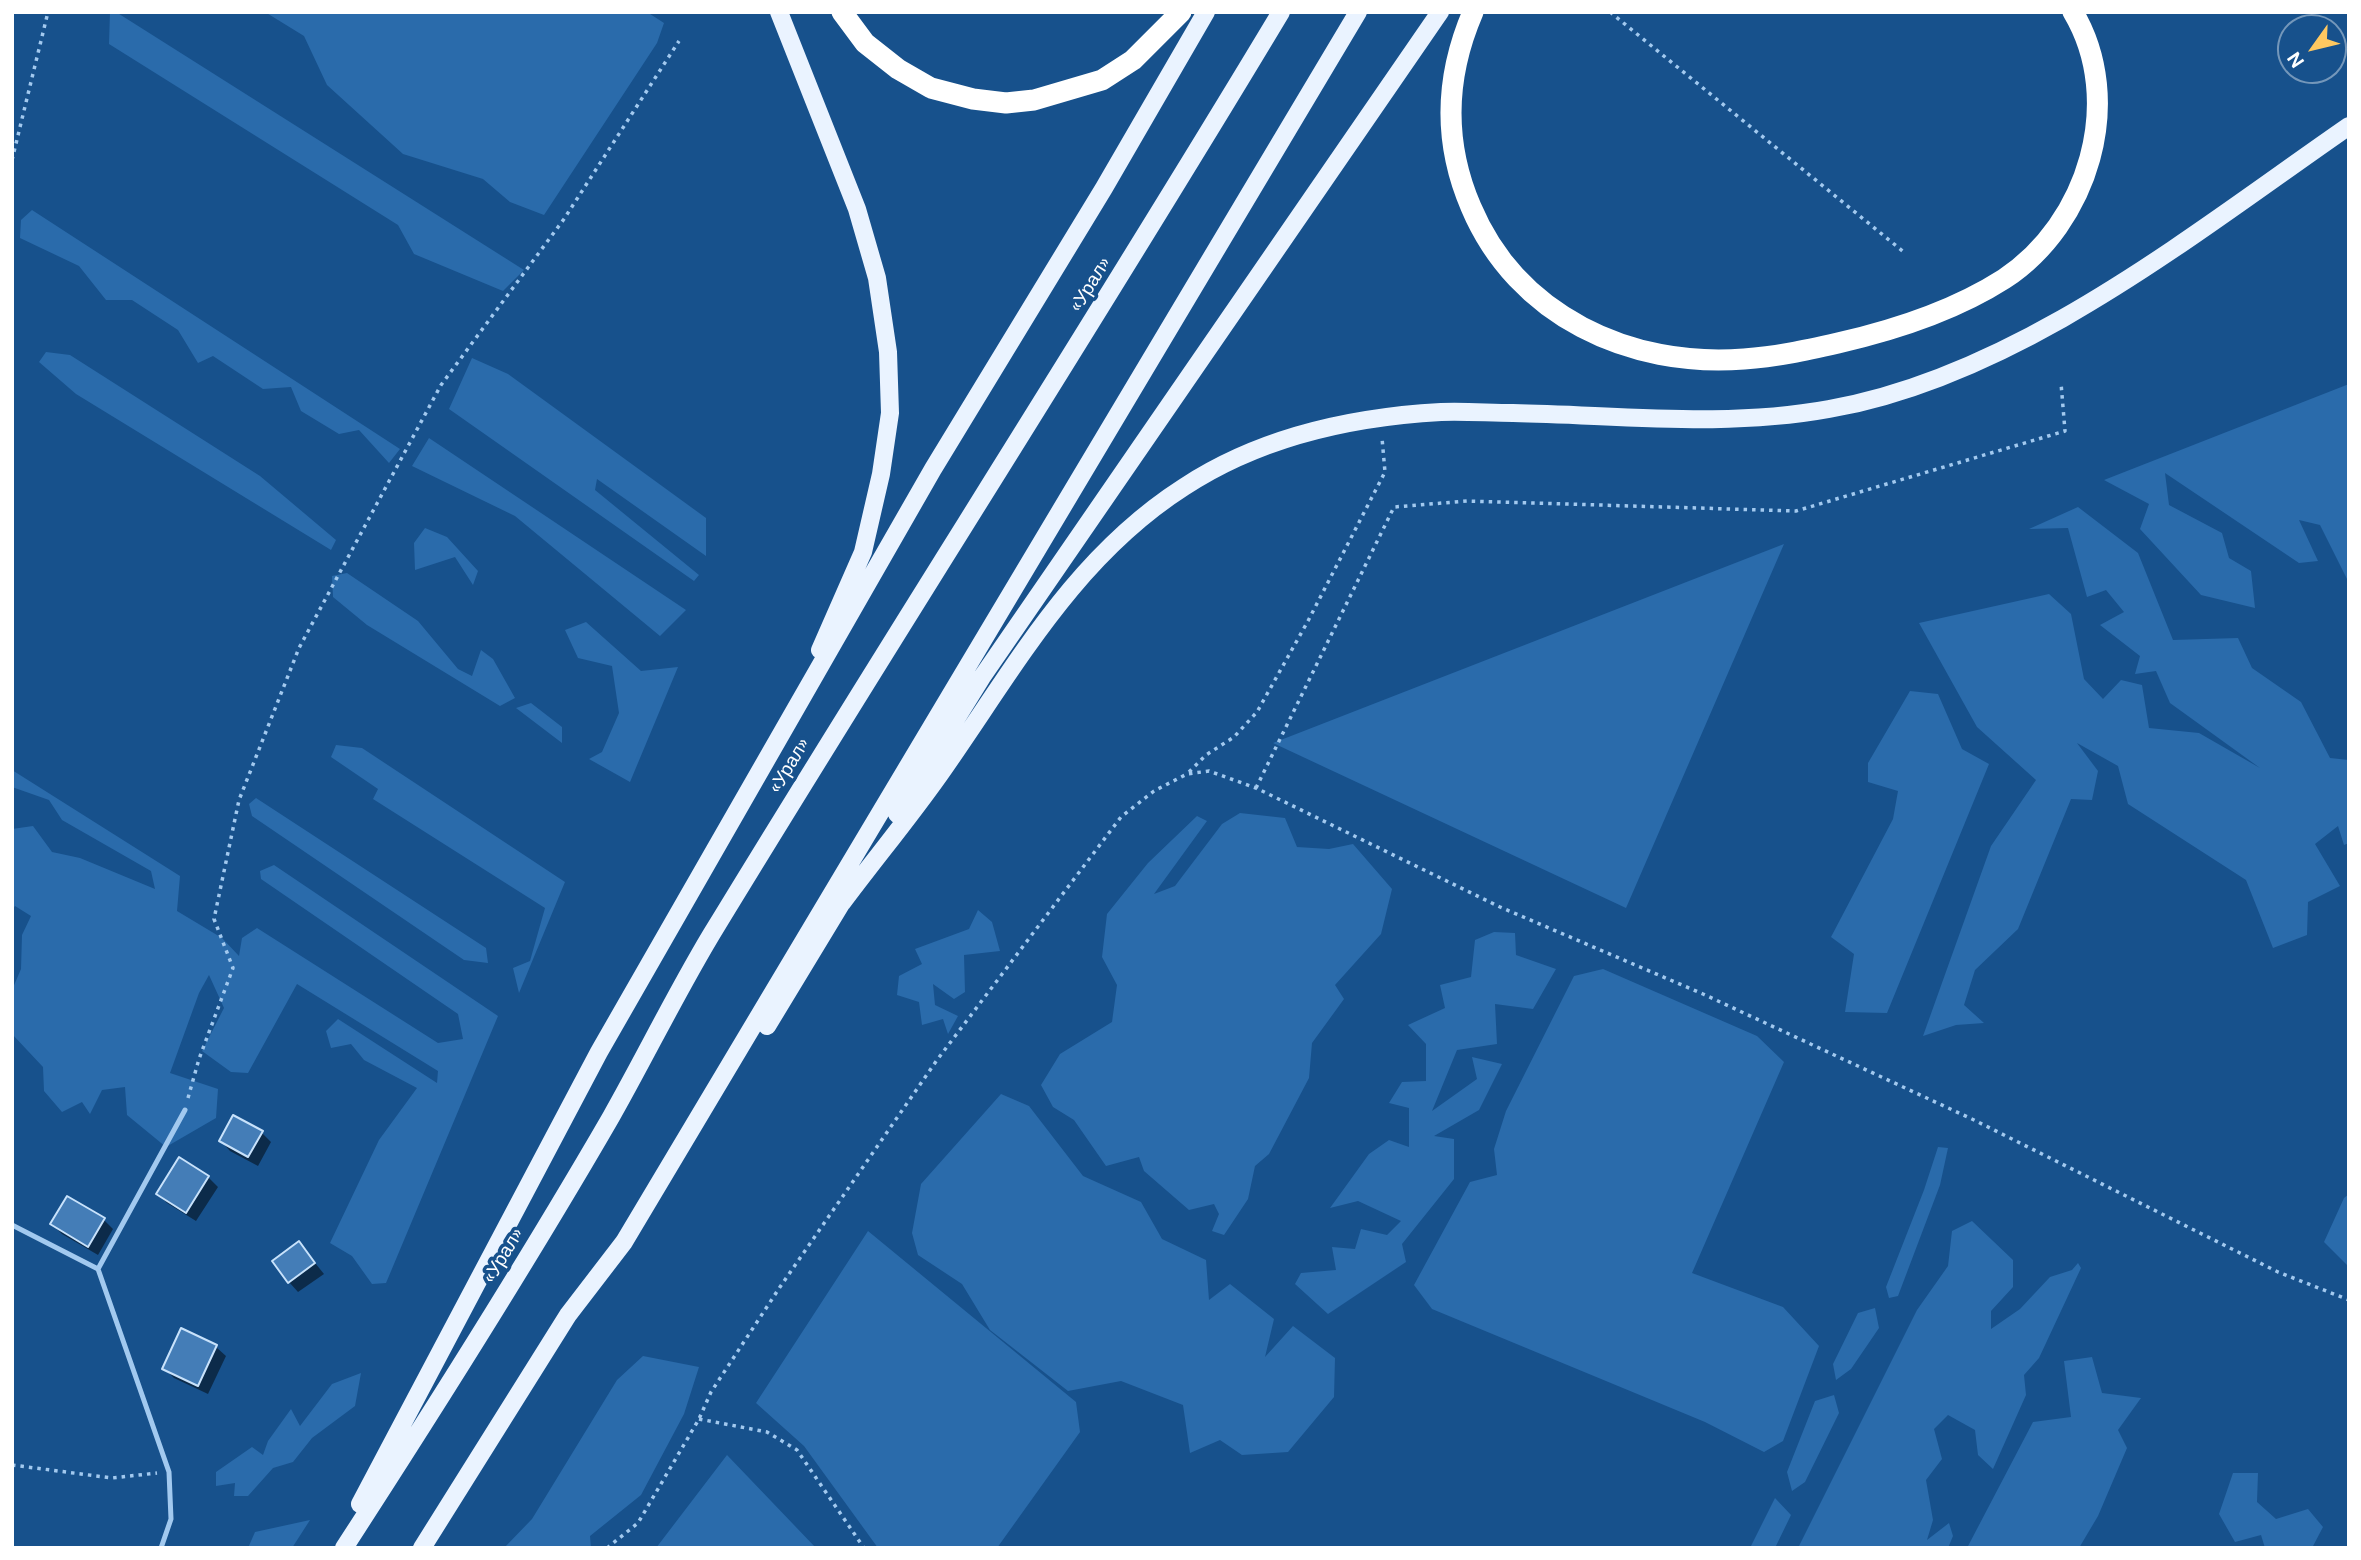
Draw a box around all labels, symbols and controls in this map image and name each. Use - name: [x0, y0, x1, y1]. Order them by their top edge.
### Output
- north arrow: [2277, 14, 2347, 84]
- text: N: [2282, 47, 2310, 73]
- street label: «Урал»: [1065, 253, 1117, 317]
- street label: «Урал»: [765, 734, 815, 798]
- street label: «Урал»: [479, 1224, 529, 1288]

